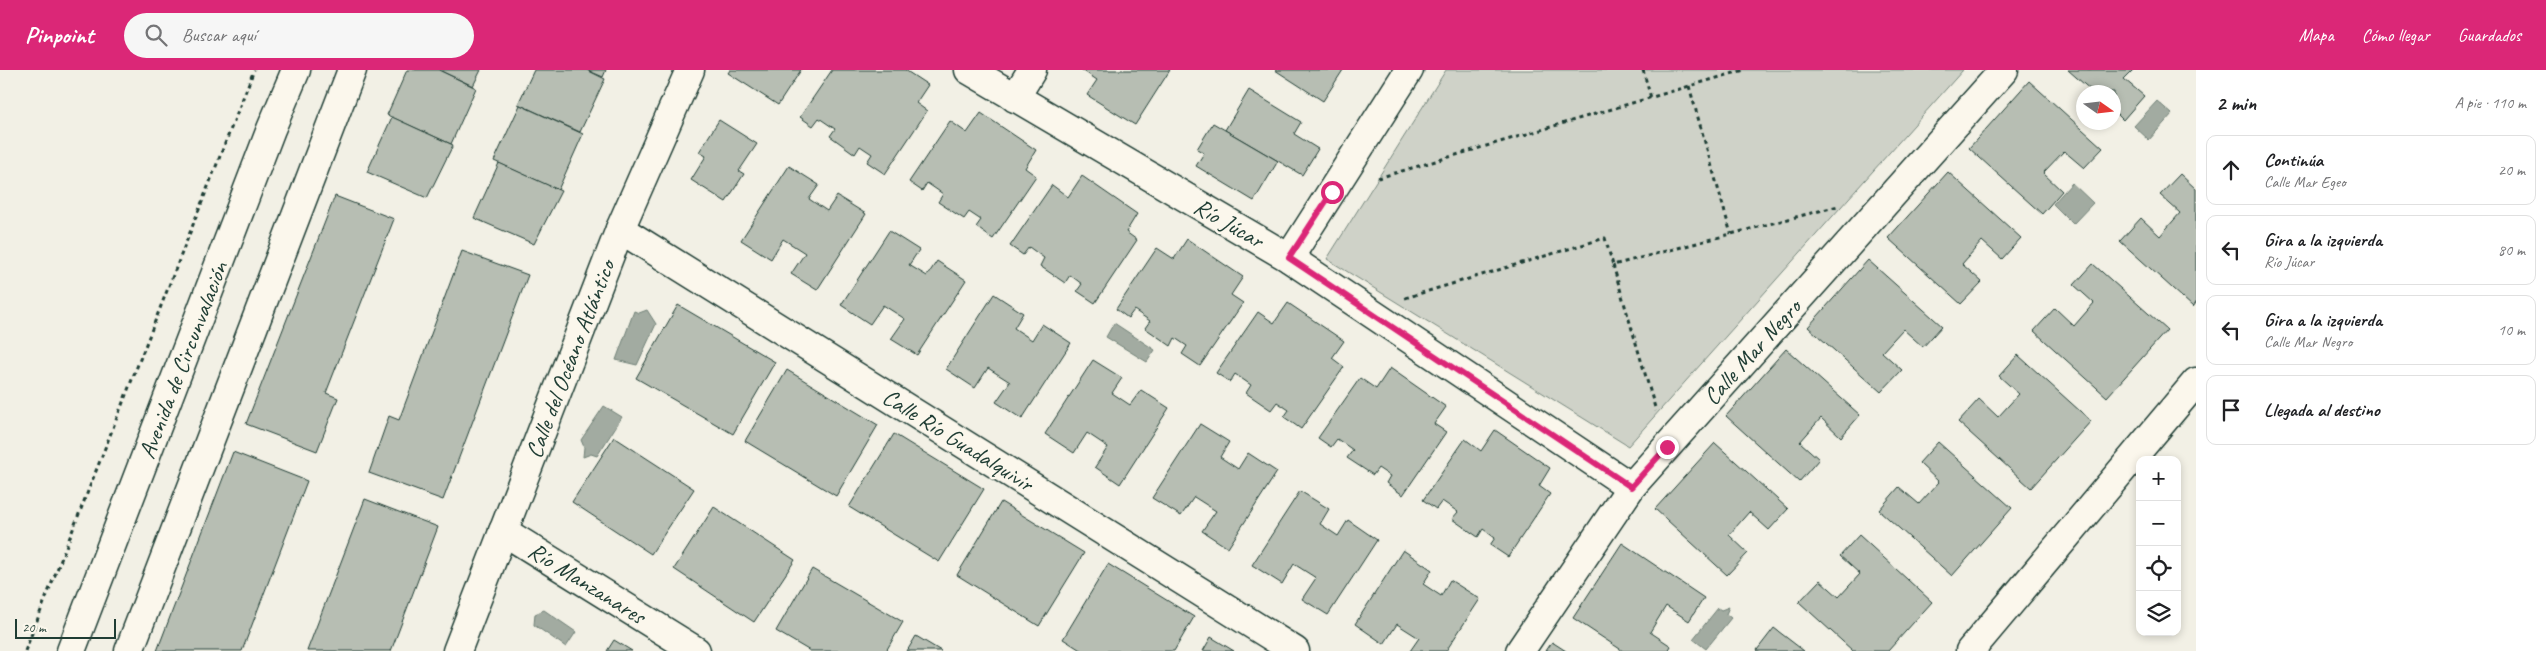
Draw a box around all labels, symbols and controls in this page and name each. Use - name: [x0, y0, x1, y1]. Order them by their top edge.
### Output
- search box: [124, 13, 474, 58]
- text: Pinpoint: [25, 20, 94, 50]
- icon: search: [142, 21, 170, 49]
- text: Buscar aquí: [182, 23, 256, 47]
- text: Mapa: [2299, 24, 2334, 46]
- text: Cómo llegar: [2362, 24, 2430, 46]
- text: Guardados: [2458, 24, 2521, 46]
- north arrow: [2076, 85, 2121, 130]
- text: 2 min: [2216, 90, 2256, 116]
- text: A pie · 110 m: [2455, 93, 2526, 113]
- text: Continúa: [2264, 148, 2323, 172]
- icon: ahead: [2217, 156, 2245, 184]
- text: 20 m: [2498, 160, 2525, 180]
- text: Calle Mar Egeo: [2264, 172, 2346, 192]
- route start: [1321, 181, 1344, 204]
- street label: Río Júcar: [1189, 191, 1271, 256]
- text: Gira a la izquierda: [2264, 228, 2382, 252]
- icon: left: [2217, 236, 2245, 264]
- text: 80 m: [2498, 240, 2525, 260]
- text: Río Júcar: [2264, 252, 2314, 272]
- street label: Calle del Océano Atlántico: [518, 253, 622, 462]
- street label: Avenida de Circunvalación: [132, 256, 235, 463]
- street label: Calle Mar Negro: [1697, 291, 1809, 411]
- text: Gira a la izquierda: [2264, 308, 2382, 332]
- icon: left: [2217, 316, 2245, 344]
- text: 10 m: [2498, 320, 2525, 340]
- text: Calle Mar Negro: [2264, 332, 2352, 352]
- street label: Calle Río Guadalquivir: [877, 382, 1041, 500]
- icon: arrive: [2217, 396, 2245, 424]
- text: Llegada al destino: [2264, 398, 2380, 422]
- route end: [1656, 436, 1679, 459]
- map controls: [2136, 456, 2181, 636]
- button: +: [2136, 456, 2181, 501]
- button: −: [2136, 501, 2181, 546]
- street label: Río Manzanares: [523, 535, 653, 632]
- button: locate: [2136, 546, 2181, 591]
- button: layers: [2136, 591, 2181, 636]
- scale bar: [15, 616, 116, 639]
- text: 20 m: [22, 619, 46, 636]

